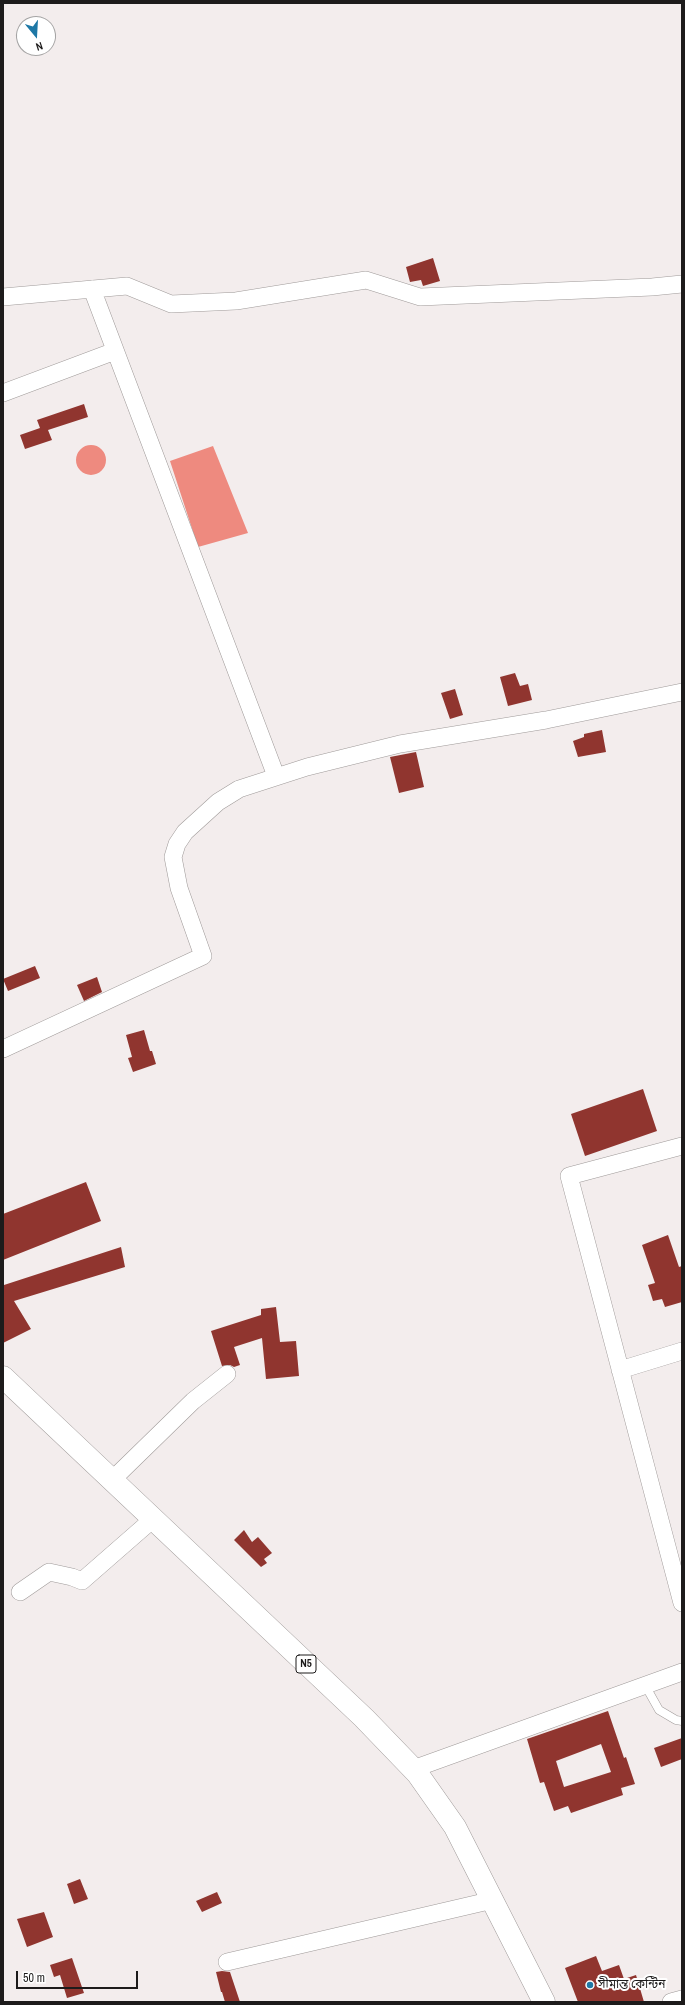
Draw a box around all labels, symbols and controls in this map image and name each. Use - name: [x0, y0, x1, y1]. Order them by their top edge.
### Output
- north arrow: [16, 16, 56, 56]
- text: N: [34, 39, 45, 54]
- road number: N5: [296, 1655, 316, 1673]
- scale bar: [18, 1963, 140, 1989]
- text: 50 m: [23, 1970, 45, 1986]
- place label: সীমান্ত কেন্টিন: [598, 1978, 665, 1992]
- marker: সীমান্ত কেন্টিন: [585, 1980, 595, 1990]

